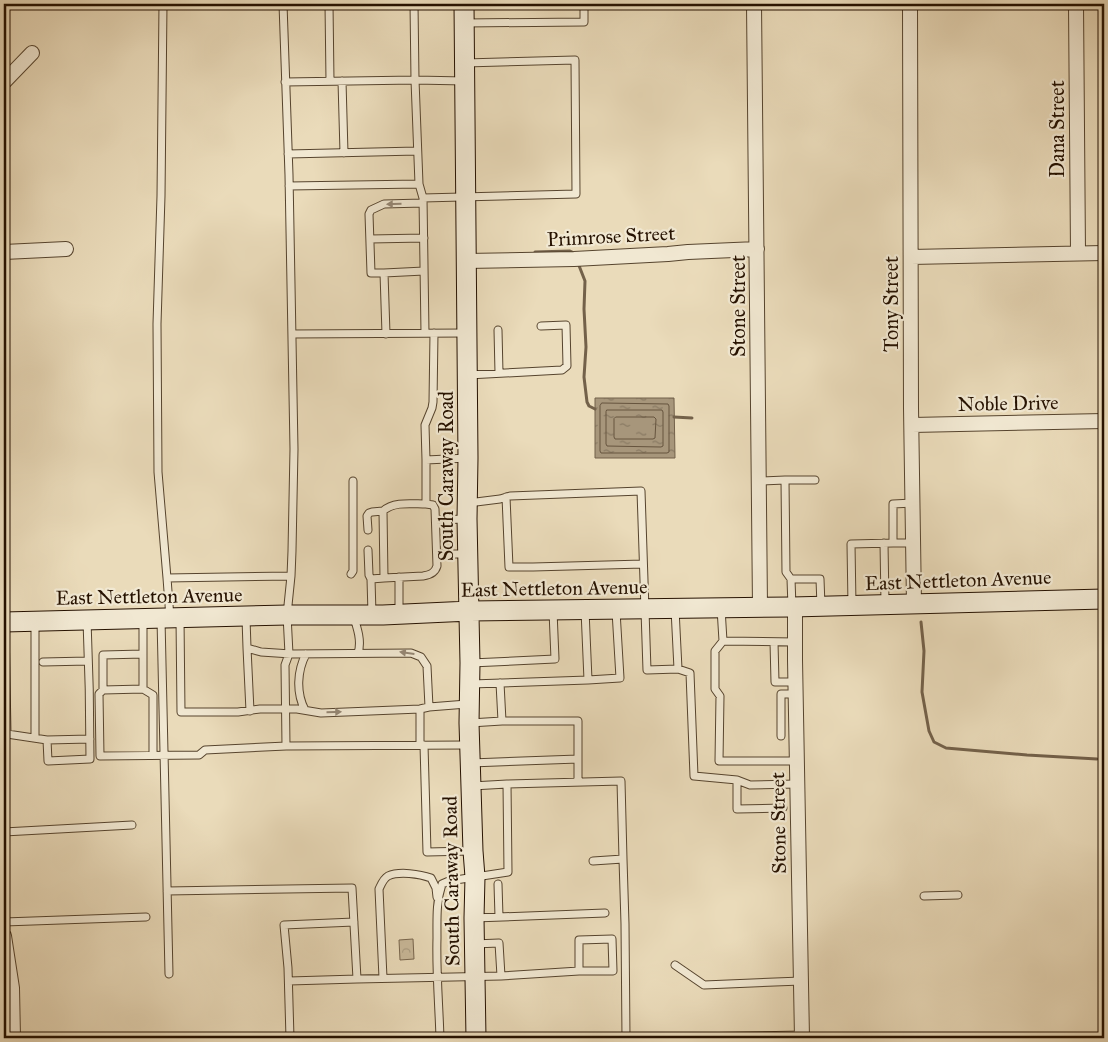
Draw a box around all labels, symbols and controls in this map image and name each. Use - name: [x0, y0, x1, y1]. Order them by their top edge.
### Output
- street label: Dana Street: [1045, 80, 1069, 178]
- one-way arrow: [386, 200, 402, 208]
- street label: Primrose Street: [546, 221, 676, 251]
- street label: Stone Street: [726, 255, 750, 357]
- street label: Tony Street: [879, 256, 903, 352]
- street label: Noble Drive: [957, 390, 1059, 416]
- street label: South Caraway Road: [434, 391, 458, 561]
- street label: East Nettleton Avenue: [864, 565, 1052, 595]
- street label: East Nettleton Avenue: [460, 574, 648, 602]
- street label: East Nettleton Avenue: [55, 582, 243, 610]
- one-way arrow: [398, 649, 414, 657]
- one-way arrow: [327, 708, 343, 716]
- street label: Stone Street: [765, 772, 791, 874]
- street label: South Caraway Road: [438, 796, 464, 966]

